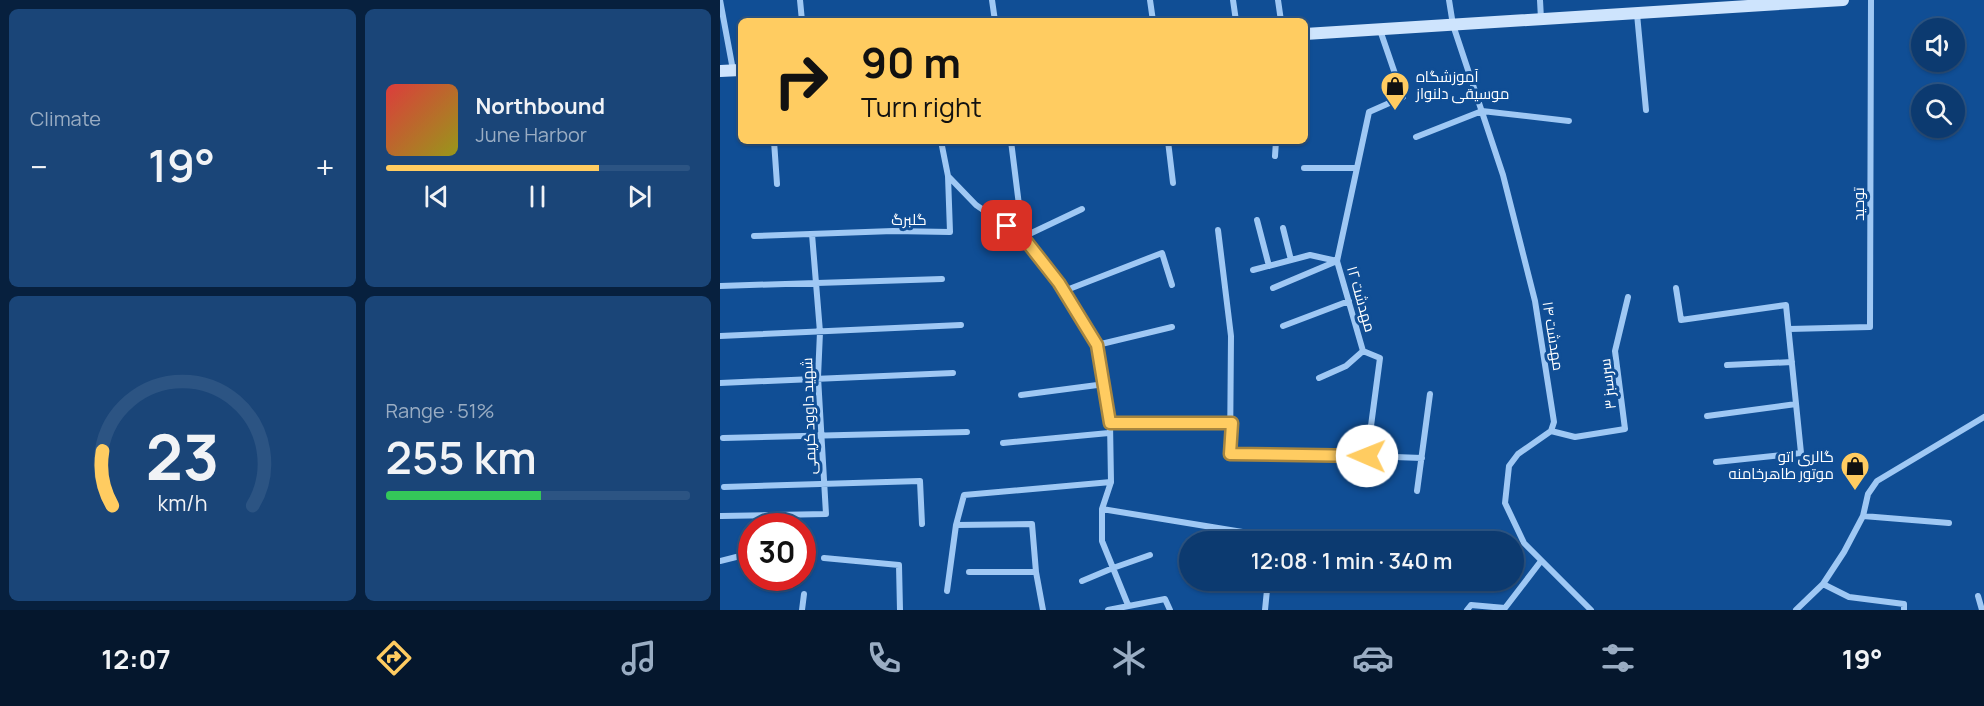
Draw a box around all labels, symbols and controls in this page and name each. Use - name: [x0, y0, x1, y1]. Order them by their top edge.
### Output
- map controls: [1911, 18, 1965, 138]
- button: sound: [1911, 18, 1965, 72]
- text: 90 m: [861, 33, 961, 91]
- icon: right: [762, 42, 840, 120]
- place label: آموزشگاه موسیقی دلنواز: [1415, 66, 1509, 104]
- shop icon: آموزشگاه موسیقی دلنواز: [1379, 70, 1411, 112]
- button: search: [1911, 84, 1965, 138]
- text: Turn right: [861, 88, 982, 125]
- text: Northbound: [476, 91, 605, 121]
- text: Climate: [30, 105, 101, 132]
- text: June Harbor: [476, 121, 587, 148]
- text: 19°: [148, 134, 215, 196]
- text: −: [30, 144, 48, 189]
- text: +: [315, 144, 334, 189]
- icon: previous: [420, 180, 453, 213]
- icon: pause: [521, 180, 554, 213]
- icon: next: [623, 180, 656, 213]
- street label: توحید: [1848, 187, 1869, 221]
- pin: [981, 200, 1032, 251]
- street label: گلبرگ: [891, 209, 927, 230]
- icon: arrive: [990, 209, 1023, 242]
- street label: مهدشت ۱۲: [1342, 263, 1381, 334]
- street label: مهدشت ۱۴: [1538, 300, 1569, 372]
- street label: شهید داوود کریمی: [796, 357, 821, 475]
- street label: سرسبز ۳: [1594, 357, 1621, 411]
- text: Range · 51%: [386, 397, 495, 424]
- text: 23: [146, 413, 219, 499]
- position arrow: [1335, 424, 1399, 488]
- text: 255 km: [386, 426, 537, 488]
- place label: گالری اتو موتور طاهرخامنه: [1729, 446, 1834, 484]
- shop icon: گالری اتو موتور طاهرخامنه: [1839, 450, 1871, 492]
- text: km/h: [157, 488, 207, 517]
- speed limit sign: 30: [738, 513, 816, 591]
- text: 12:08 · 1 min · 340 m: [1251, 546, 1452, 576]
- icon: directions: [373, 637, 415, 679]
- icon: music: [618, 637, 660, 679]
- icon: phone: [863, 637, 905, 679]
- icon: climate: [1108, 637, 1150, 679]
- icon: car: [1352, 637, 1394, 679]
- icon: filters: [1597, 637, 1639, 679]
- text: 12:07: [101, 640, 171, 677]
- text: 19°: [1842, 640, 1883, 677]

